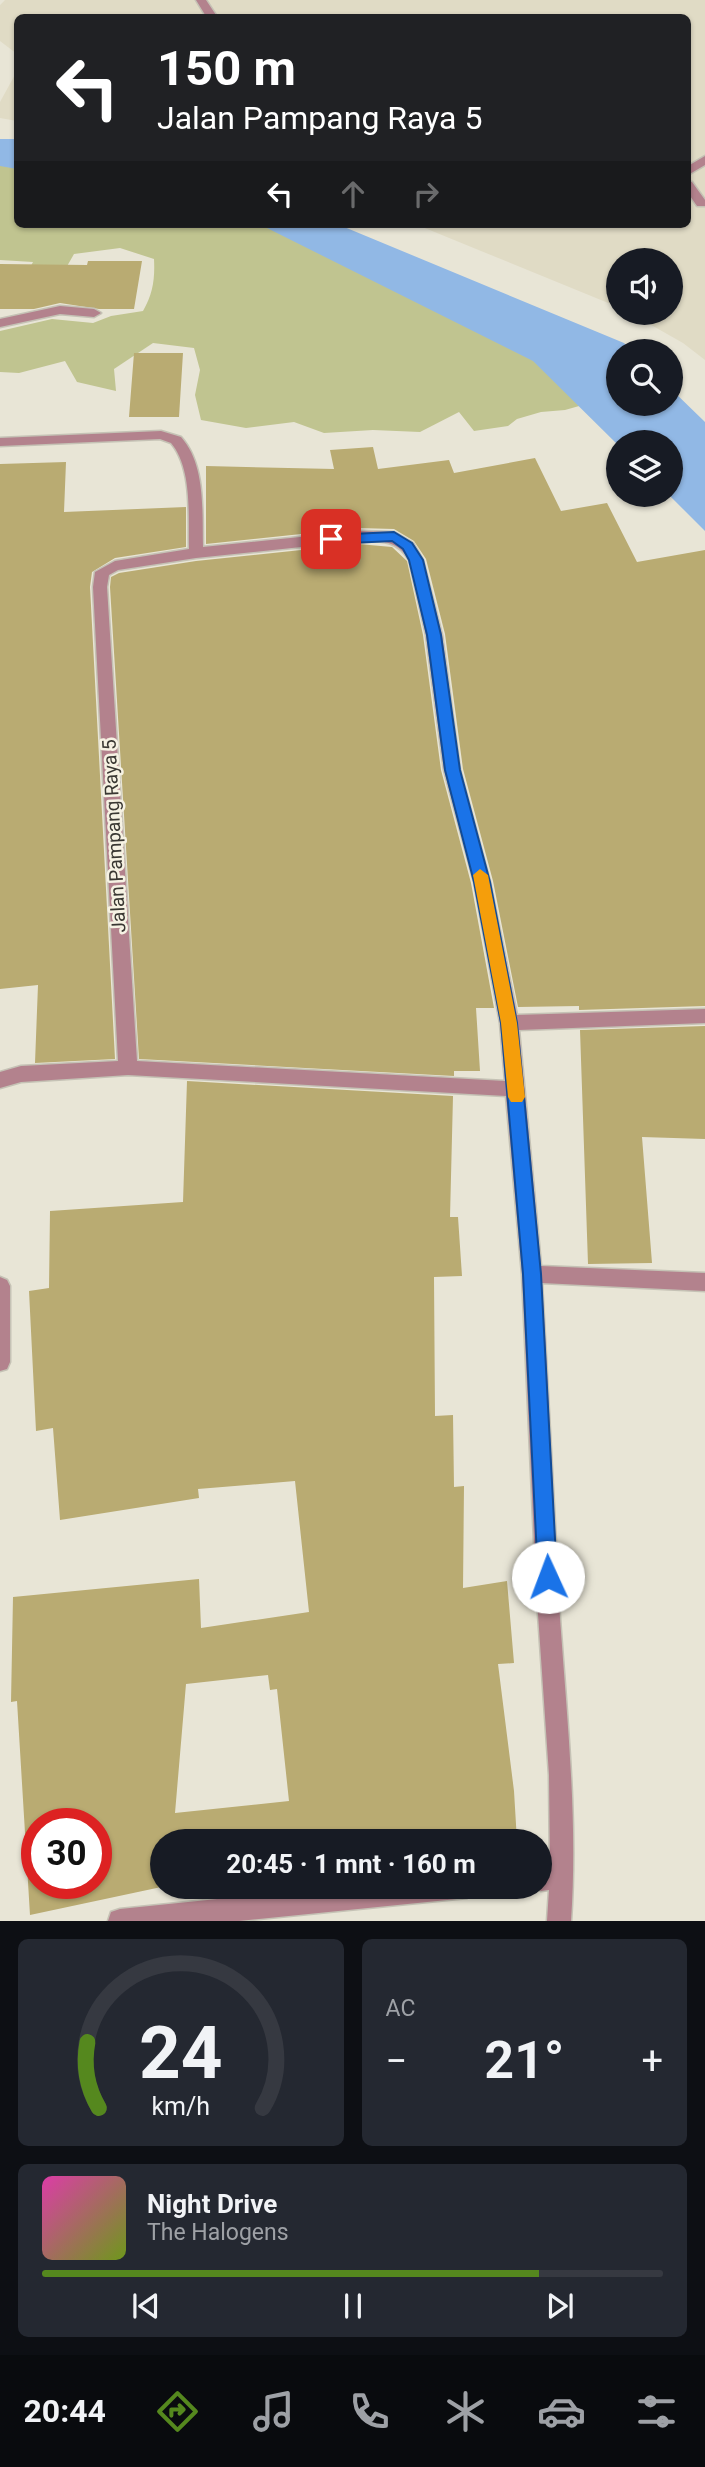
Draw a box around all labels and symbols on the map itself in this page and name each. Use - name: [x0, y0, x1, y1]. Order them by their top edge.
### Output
- pin: [301, 509, 361, 569]
- street label: Jalan Pampang Raya 5: [97, 739, 131, 933]
- position arrow: [511, 1540, 585, 1614]
- speed limit sign: 30: [21, 1808, 112, 1899]

